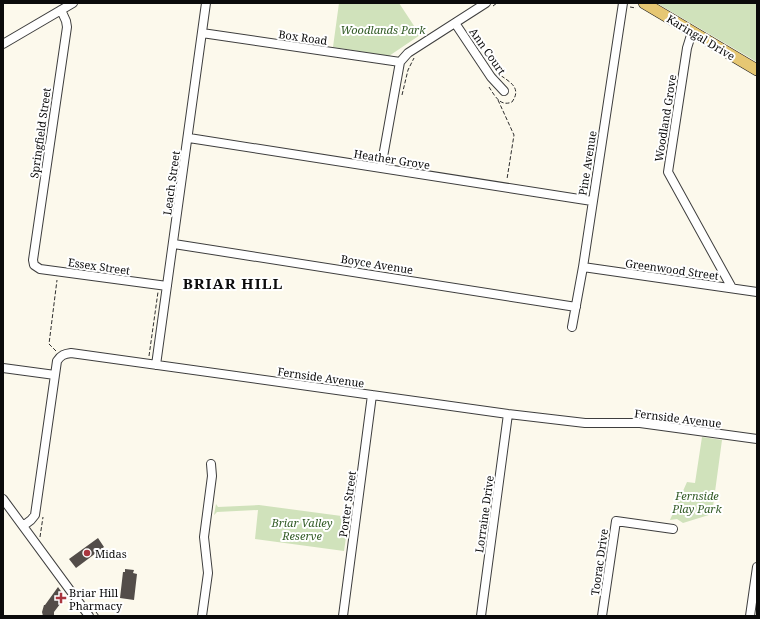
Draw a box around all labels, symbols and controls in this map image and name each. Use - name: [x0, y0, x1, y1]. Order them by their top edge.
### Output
- street label: Karingal Drive: [664, 11, 738, 63]
- park label: Woodlands Park: [340, 22, 426, 37]
- street label: Ann Court: [466, 25, 510, 77]
- street label: Box Road: [278, 26, 329, 48]
- street label: Woodland Grove: [651, 73, 679, 163]
- street label: Springfield Street: [26, 87, 54, 179]
- street label: Pine Avenue: [574, 129, 600, 196]
- street label: Heather Grove: [353, 146, 431, 172]
- street label: Leach Street: [159, 150, 183, 216]
- street label: Boyce Avenue: [340, 251, 414, 277]
- street label: Essex Street: [67, 254, 131, 278]
- street label: Greenwood Street: [624, 255, 720, 283]
- district label: BRIAR HILL: [183, 273, 283, 293]
- street label: Fernside Avenue: [277, 363, 365, 391]
- street label: Fernside Avenue: [634, 405, 722, 431]
- street label: Porter Street: [335, 470, 359, 538]
- street label: Lorraine Drive: [471, 474, 497, 554]
- park label: Fernside Play Park: [671, 488, 723, 516]
- park label: Briar Valley Reserve: [270, 515, 333, 543]
- street label: Toorac Drive: [587, 528, 611, 596]
- place label: Midas: [95, 546, 127, 561]
- marker: Midas: [82, 548, 92, 558]
- place label: Briar Hill Pharmacy: [69, 585, 123, 613]
- marker: Briar Hill Pharmacy: [56, 593, 66, 603]

